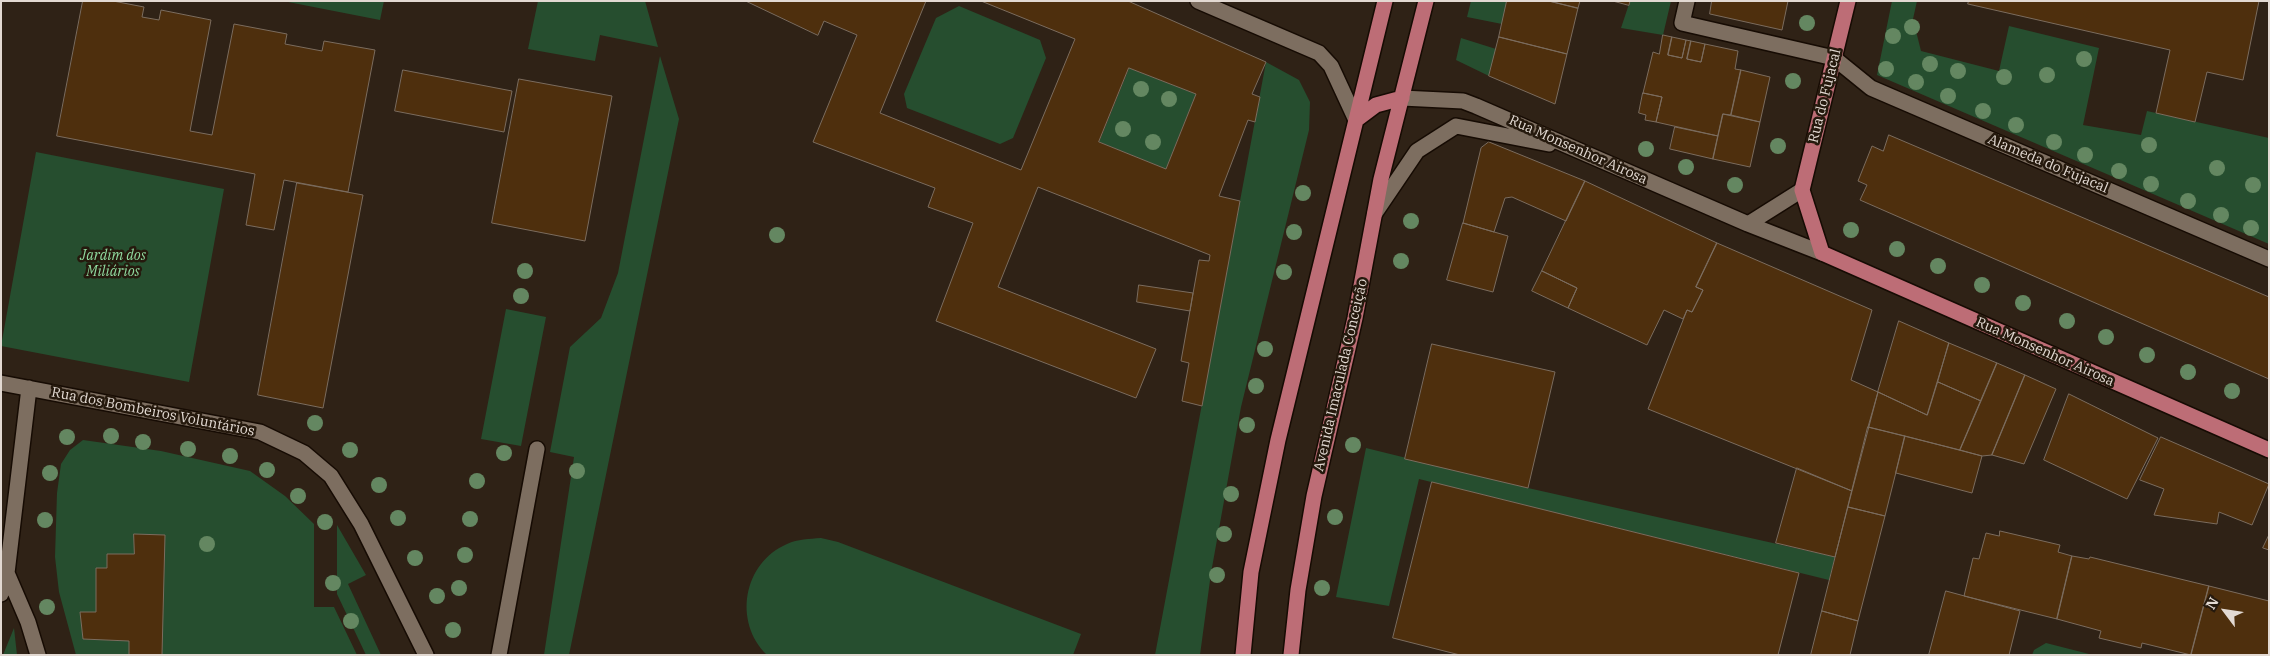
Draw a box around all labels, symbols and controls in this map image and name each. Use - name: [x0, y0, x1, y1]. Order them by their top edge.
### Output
- street label: Rua do Fujacal: [1805, 47, 1845, 145]
- street label: Rua Monsenhor Airosa: [1506, 112, 1650, 188]
- street label: Alameda do Fujacal: [1985, 131, 2111, 197]
- park label: Jardim dos Miliários: [80, 248, 146, 280]
- street label: Avenida Imaculada Conceição: [1311, 277, 1371, 473]
- street label: Rua Monsenhor Airosa: [1973, 314, 2117, 390]
- street label: Rua dos Bombeiros Voluntários: [50, 384, 256, 440]
- north arrow: [2200, 586, 2250, 636]
- text: N: [2202, 594, 2223, 613]

